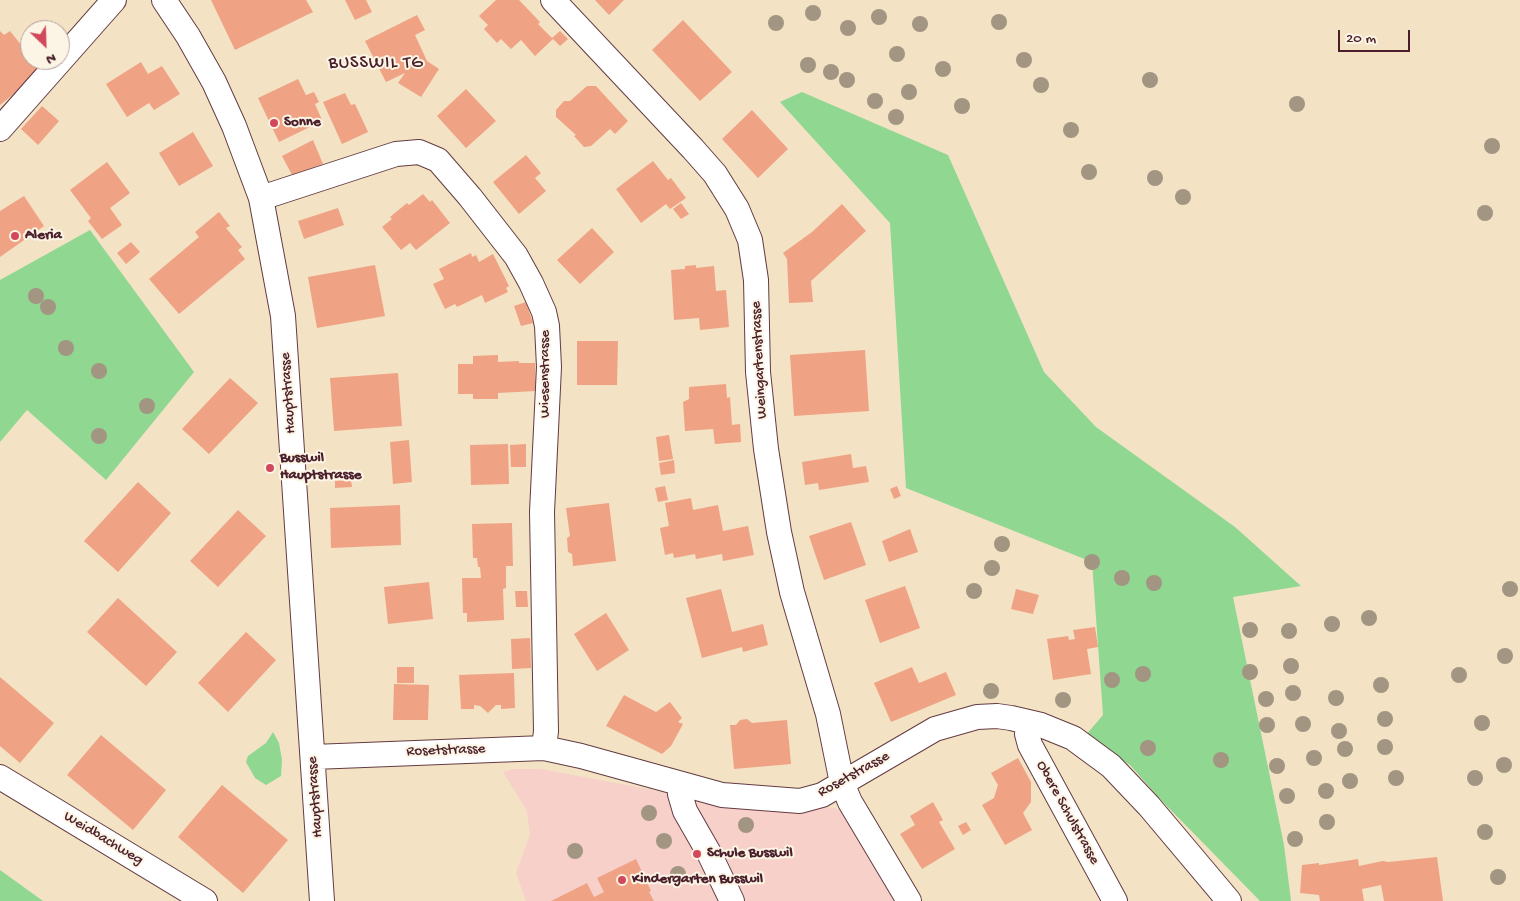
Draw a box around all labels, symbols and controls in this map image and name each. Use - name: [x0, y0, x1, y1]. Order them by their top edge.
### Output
- north arrow: [20, 20, 70, 70]
- scale bar: [1340, 20, 1412, 52]
- text: 20 m: [1346, 30, 1376, 48]
- text: N: [43, 49, 59, 68]
- district label: BUSSWIL TG: [327, 53, 425, 75]
- place label: Sonne: [284, 114, 321, 132]
- marker: Sonne: [268, 117, 280, 129]
- place label: Aleria: [25, 227, 62, 245]
- marker: Aleria: [9, 230, 21, 242]
- street label: Weingartenstrasse: [748, 301, 772, 419]
- street label: Wiesenstrasse: [537, 330, 555, 418]
- street label: Hauptstrasse: [277, 352, 301, 434]
- place label: Busswil Hauptstrasse: [280, 450, 362, 485]
- marker: Busswil Hauptstrasse: [264, 462, 276, 474]
- street label: Rosetstrasse: [406, 741, 486, 761]
- street label: Rosetstrasse: [815, 748, 893, 802]
- street label: Hauptstrasse: [304, 756, 328, 838]
- street label: Obere Schulstrasse: [1031, 758, 1103, 868]
- street label: Weidbachweg: [60, 808, 146, 870]
- place label: Schule Busswil: [707, 845, 793, 863]
- marker: Schule Busswil: [691, 848, 703, 860]
- place label: Kindergarten Busswil: [632, 871, 763, 889]
- marker: Kindergarten Busswil: [616, 874, 628, 886]

